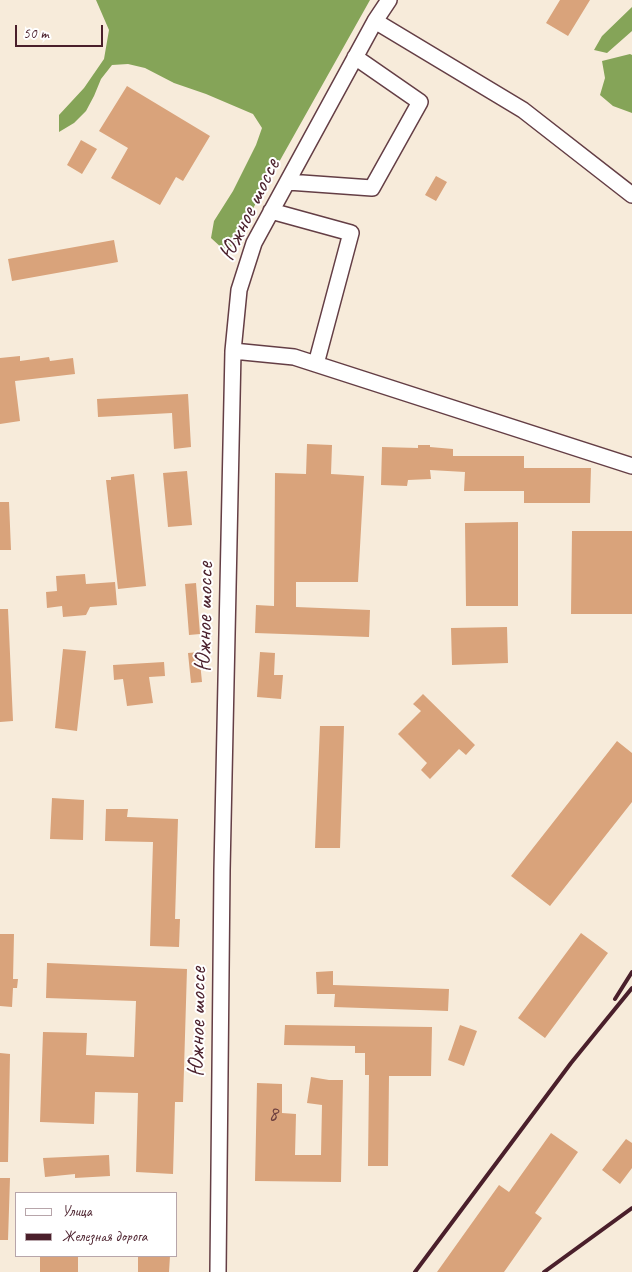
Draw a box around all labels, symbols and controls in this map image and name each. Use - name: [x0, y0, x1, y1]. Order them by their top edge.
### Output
- scale bar: [18, 15, 105, 47]
- text: 50 m: [23, 24, 49, 43]
- street label: Южное шоссе: [213, 154, 287, 266]
- street label: Южное шоссе: [190, 562, 220, 672]
- street label: Южное шоссе: [183, 967, 213, 1077]
- house number: 8: [268, 1101, 278, 1127]
- legend: [15, 1192, 178, 1257]
- text: Улица: [62, 1202, 92, 1221]
- text: Железная дорога: [62, 1227, 147, 1246]

